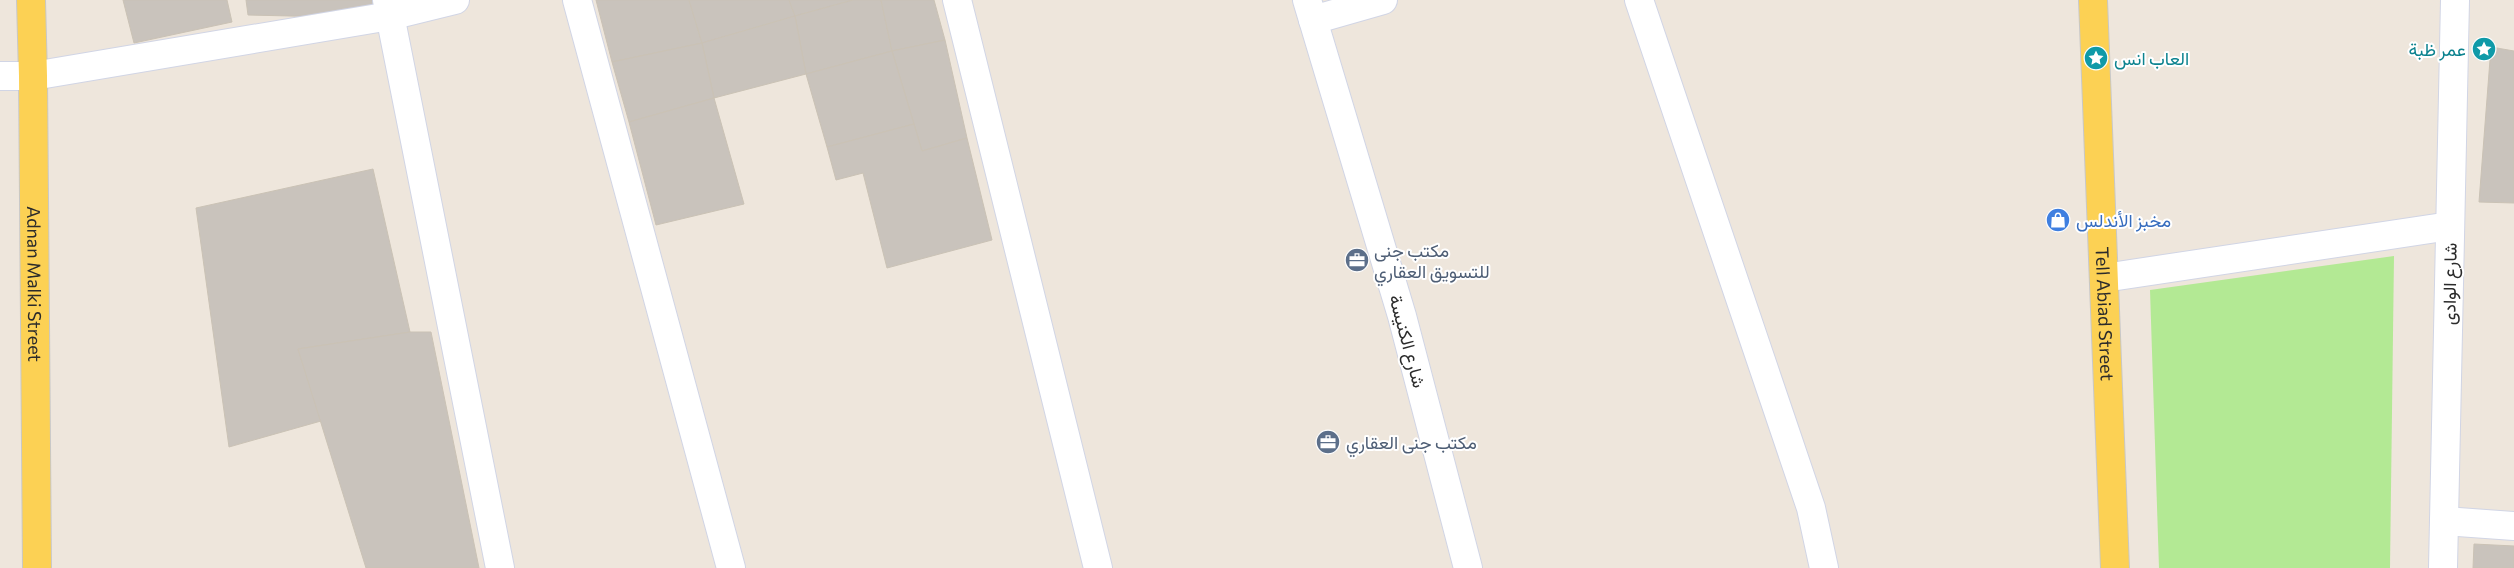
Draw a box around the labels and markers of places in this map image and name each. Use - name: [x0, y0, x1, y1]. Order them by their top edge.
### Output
- place icon: عمر ظبة: [2471, 36, 2497, 62]
- place label: عمر ظبة: [2409, 38, 2466, 61]
- place icon: العاب انس: [2083, 45, 2109, 71]
- place label: العاب انس: [2114, 47, 2189, 70]
- shop icon: مخبز الأندلس: [2045, 207, 2071, 233]
- place label: مخبز الأندلس: [2076, 209, 2171, 232]
- place label: مكتب جنى للتسويق العقاري: [1374, 239, 1490, 287]
- office icon: مكتب جنى للتسويق العقاري: [1344, 247, 1370, 273]
- office icon: مكتب جنى العقاري: [1315, 429, 1341, 455]
- place label: مكتب جنى العقاري: [1346, 431, 1477, 458]

